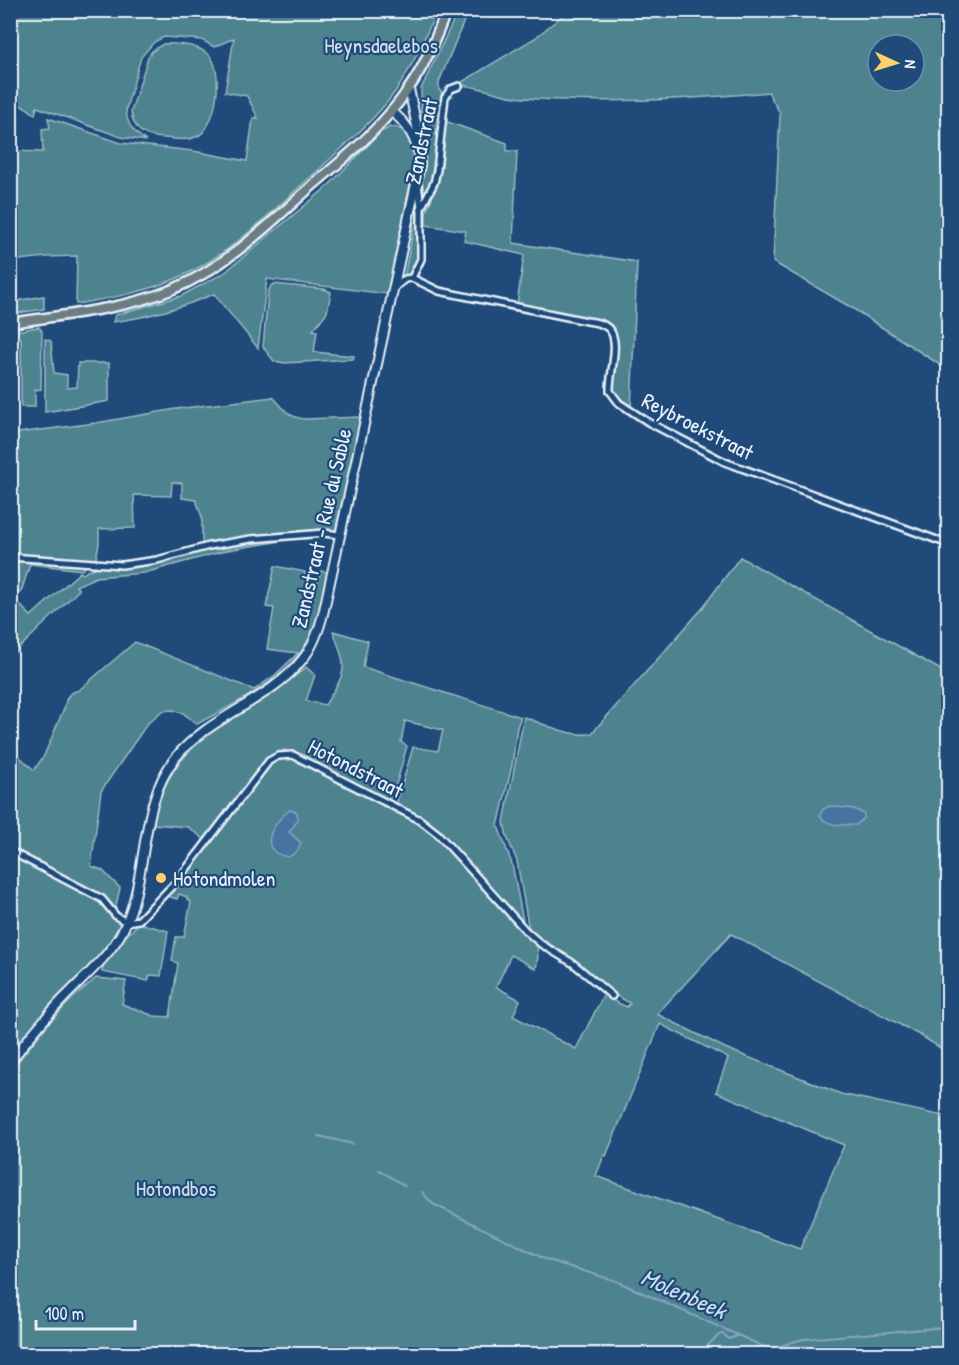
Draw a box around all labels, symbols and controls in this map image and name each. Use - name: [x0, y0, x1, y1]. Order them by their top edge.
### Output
- park label: Heynsdaelebos: [324, 30, 438, 60]
- north arrow: [866, 33, 926, 93]
- text: N: [900, 59, 922, 70]
- street label: Zandstraat: [397, 95, 445, 187]
- street label: Reybroekstraat: [637, 385, 759, 467]
- street label: Zandstraat - Rue du Sable: [283, 425, 359, 631]
- street label: Hotondstraat: [303, 731, 409, 805]
- place label: Hotondmolen: [173, 863, 276, 893]
- marker: Hotondmolen: [154, 871, 168, 885]
- park label: Hotondbos: [136, 1173, 216, 1203]
- water label: Molenbeek: [637, 1260, 733, 1327]
- scale bar: [36, 1293, 135, 1331]
- text: 100 m: [45, 1301, 84, 1326]

